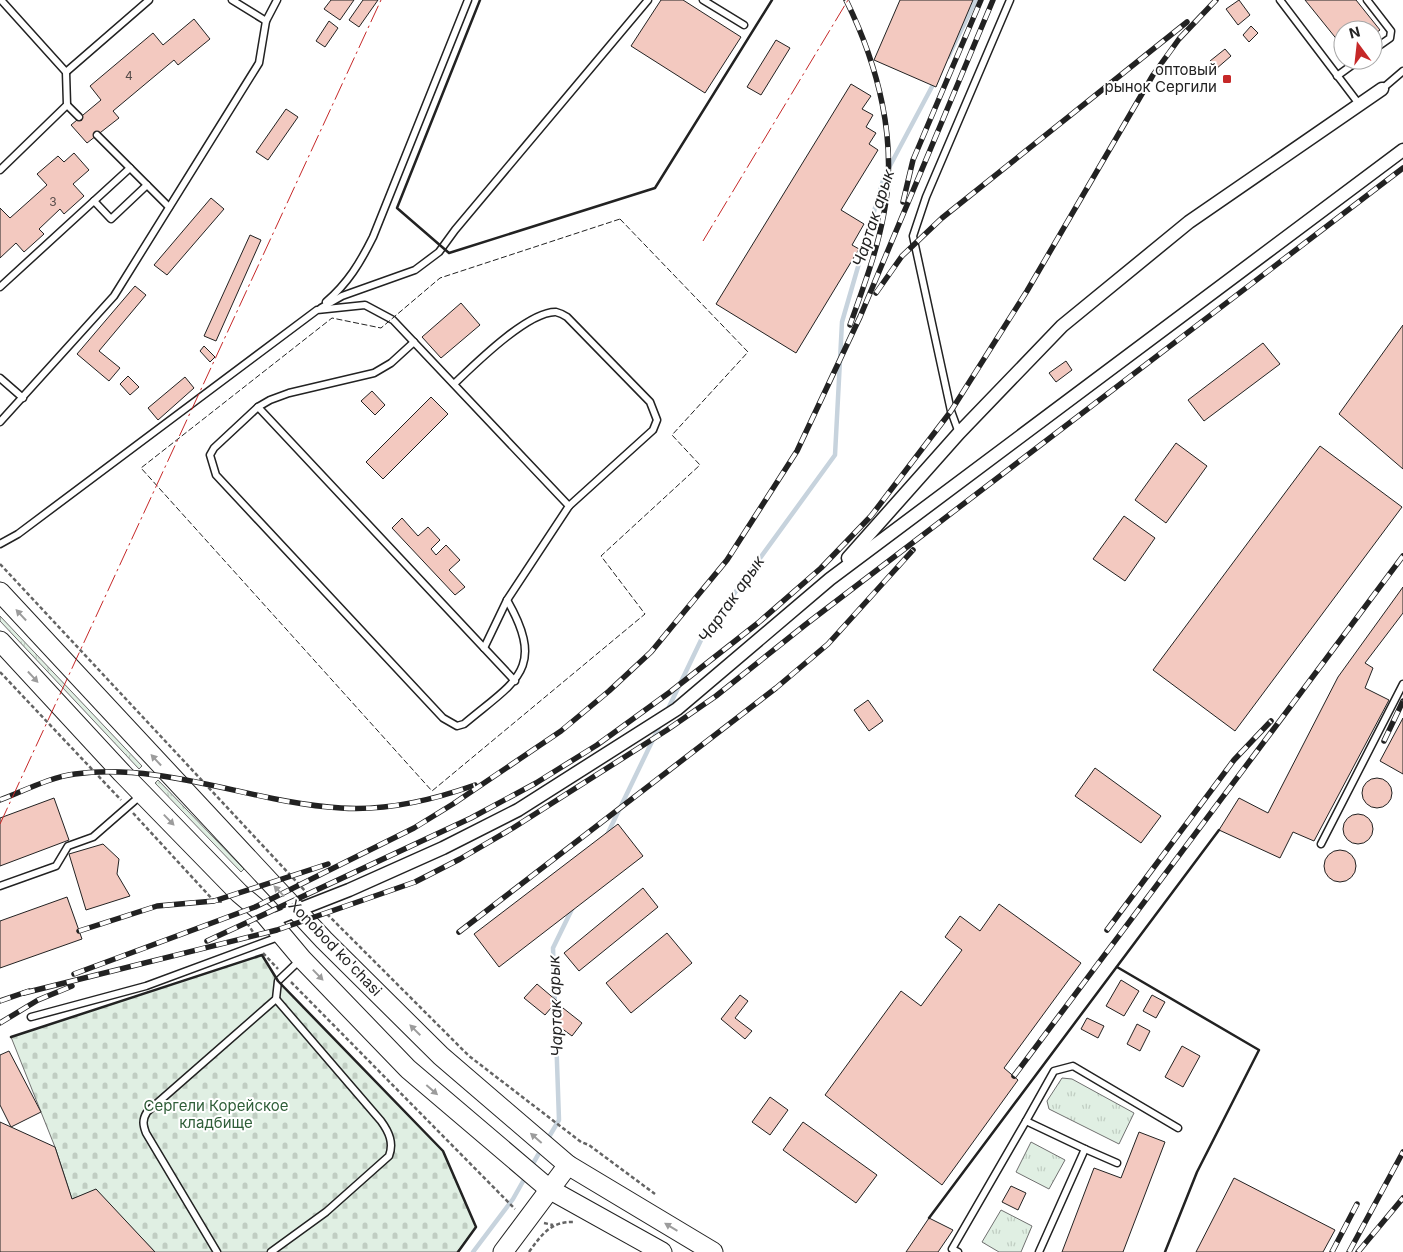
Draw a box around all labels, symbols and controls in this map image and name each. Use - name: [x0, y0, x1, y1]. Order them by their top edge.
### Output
- north arrow: [1333, 20, 1383, 70]
- text: N: [1347, 22, 1362, 42]
- place label: оптовый рынок Сергили: [1105, 60, 1217, 96]
- house number: 4: [125, 68, 133, 83]
- marker: оптовый рынок Сергили: [1221, 73, 1233, 85]
- water label: Чартак арык: [848, 165, 899, 269]
- house number: 3: [49, 194, 57, 209]
- water label: Чартак арык: [694, 551, 769, 646]
- one-way arrow: [15, 610, 27, 622]
- one-way arrow: [27, 670, 39, 682]
- one-way arrow: [150, 754, 162, 766]
- one-way arrow: [163, 814, 175, 826]
- one-way arrow: [273, 885, 285, 897]
- street label: Xonobod ko'chasi: [285, 896, 386, 1000]
- water label: Чартак арык: [543, 954, 567, 1057]
- one-way arrow: [312, 969, 324, 981]
- one-way arrow: [409, 1024, 421, 1036]
- one-way arrow: [426, 1084, 439, 1095]
- park label: Сергели Корейское кладбище: [143, 1096, 289, 1132]
- one-way arrow: [530, 1132, 543, 1143]
- one-way arrow: [665, 1222, 678, 1231]

